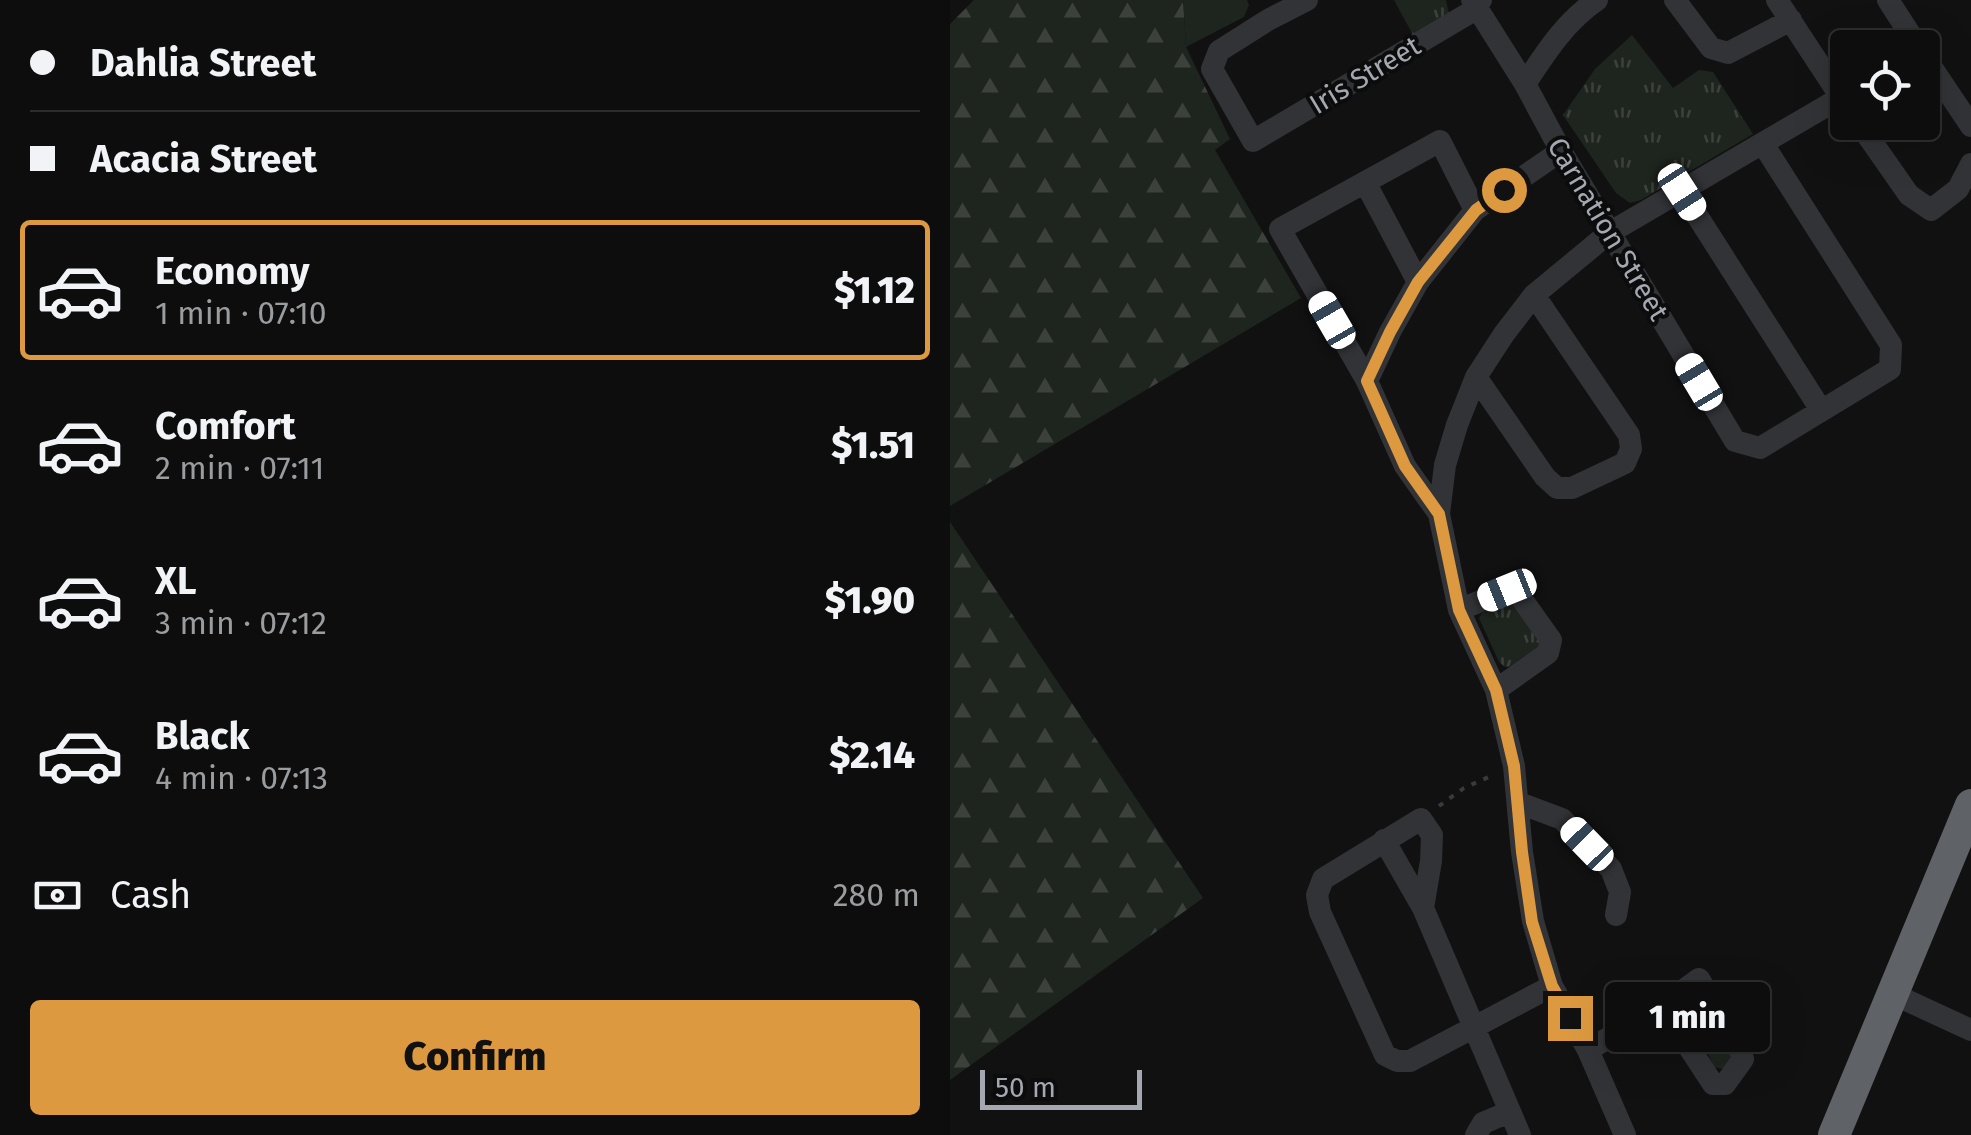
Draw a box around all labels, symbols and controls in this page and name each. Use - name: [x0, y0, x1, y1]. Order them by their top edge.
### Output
- street label: Iris Street: [1304, 29, 1427, 121]
- map controls: [1830, 30, 1940, 140]
- button: locate: [1830, 30, 1940, 140]
- text: Dahlia Street: [90, 40, 316, 86]
- street label: Carnation Street: [1540, 132, 1676, 327]
- text: Acacia Street: [90, 136, 317, 182]
- car: [1653, 159, 1711, 225]
- route start: [1482, 168, 1527, 213]
- icon: car: [35, 245, 125, 335]
- text: Economy: [155, 248, 310, 294]
- text: $1.12: [834, 267, 915, 313]
- car: [1304, 287, 1360, 353]
- text: 1 min · 07:10: [155, 294, 327, 332]
- car: [1671, 349, 1727, 415]
- icon: car: [35, 400, 125, 490]
- text: Comfort: [155, 403, 296, 449]
- text: $1.51: [831, 422, 915, 468]
- text: 2 min · 07:11: [155, 449, 324, 487]
- icon: car: [35, 555, 125, 645]
- text: XL: [155, 558, 197, 604]
- car: [1474, 565, 1540, 615]
- text: $1.90: [825, 577, 915, 623]
- text: 3 min · 07:12: [155, 604, 327, 642]
- icon: car: [35, 710, 125, 800]
- text: Black: [155, 713, 250, 759]
- text: $2.14: [829, 732, 915, 778]
- text: 4 min · 07:13: [155, 759, 328, 797]
- car: [1555, 812, 1619, 876]
- icon: cash: [30, 868, 85, 923]
- text: Cash: [110, 872, 191, 918]
- text: 280 m: [833, 876, 920, 914]
- callout: 1 min: [1605, 983, 1770, 1053]
- route end: [1548, 996, 1593, 1041]
- text: 1 min: [1649, 998, 1726, 1036]
- button: Confirm: [30, 1000, 920, 1115]
- scale bar: [980, 1065, 1142, 1110]
- text: 50 m: [995, 1071, 1056, 1104]

